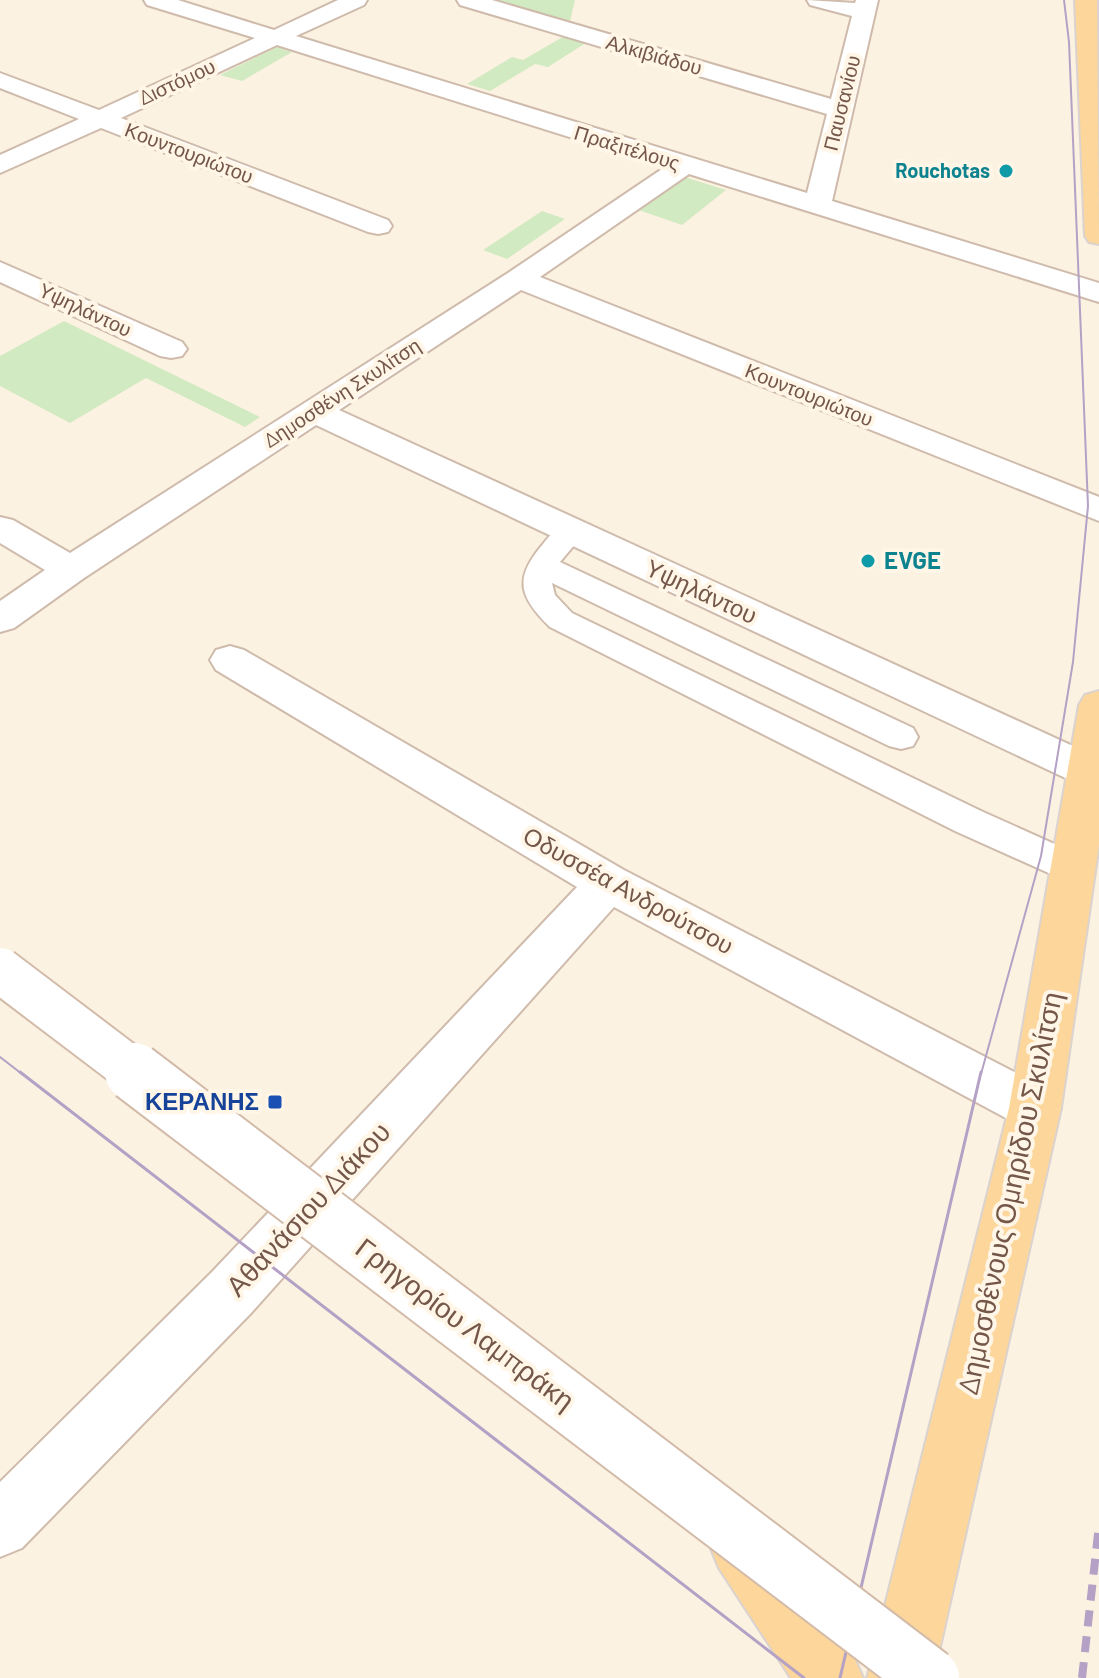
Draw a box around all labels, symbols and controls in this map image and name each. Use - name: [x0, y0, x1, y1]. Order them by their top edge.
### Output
- street label: Αλκιβιάδου: [604, 29, 705, 79]
- street label: Διστόμου: [135, 53, 219, 109]
- street label: Παυσανίου: [818, 53, 864, 153]
- street label: Κουντουριώτου: [122, 117, 257, 188]
- street label: Πραξιτέλους: [572, 120, 683, 175]
- place label: Rouchotas: [895, 158, 990, 182]
- marker: Rouchotas: [997, 162, 1015, 180]
- street label: Υψηλάντου: [35, 277, 136, 341]
- street label: Δημοσθένη Σκυλίτση: [258, 332, 424, 452]
- street label: Κουντουριώτου: [742, 358, 877, 431]
- place label: EVGE: [884, 545, 941, 574]
- street label: Υψηλάντου: [641, 552, 762, 629]
- marker: EVGE: [859, 552, 877, 570]
- street label: Οδυσσέα Ανδρούτσου: [519, 820, 739, 959]
- street label: Δημοσθένους Ομηρίδου Σκυλίτση: [950, 988, 1068, 1397]
- place label: ΚΕΡΑΝΗΣ: [145, 1086, 259, 1115]
- marker: ΚΕΡΑΝΗΣ: [266, 1093, 284, 1111]
- street label: Αθανάσιου Διάκου: [218, 1114, 397, 1302]
- street label: Γρηγορίου Λαμπράκη: [350, 1230, 582, 1417]

